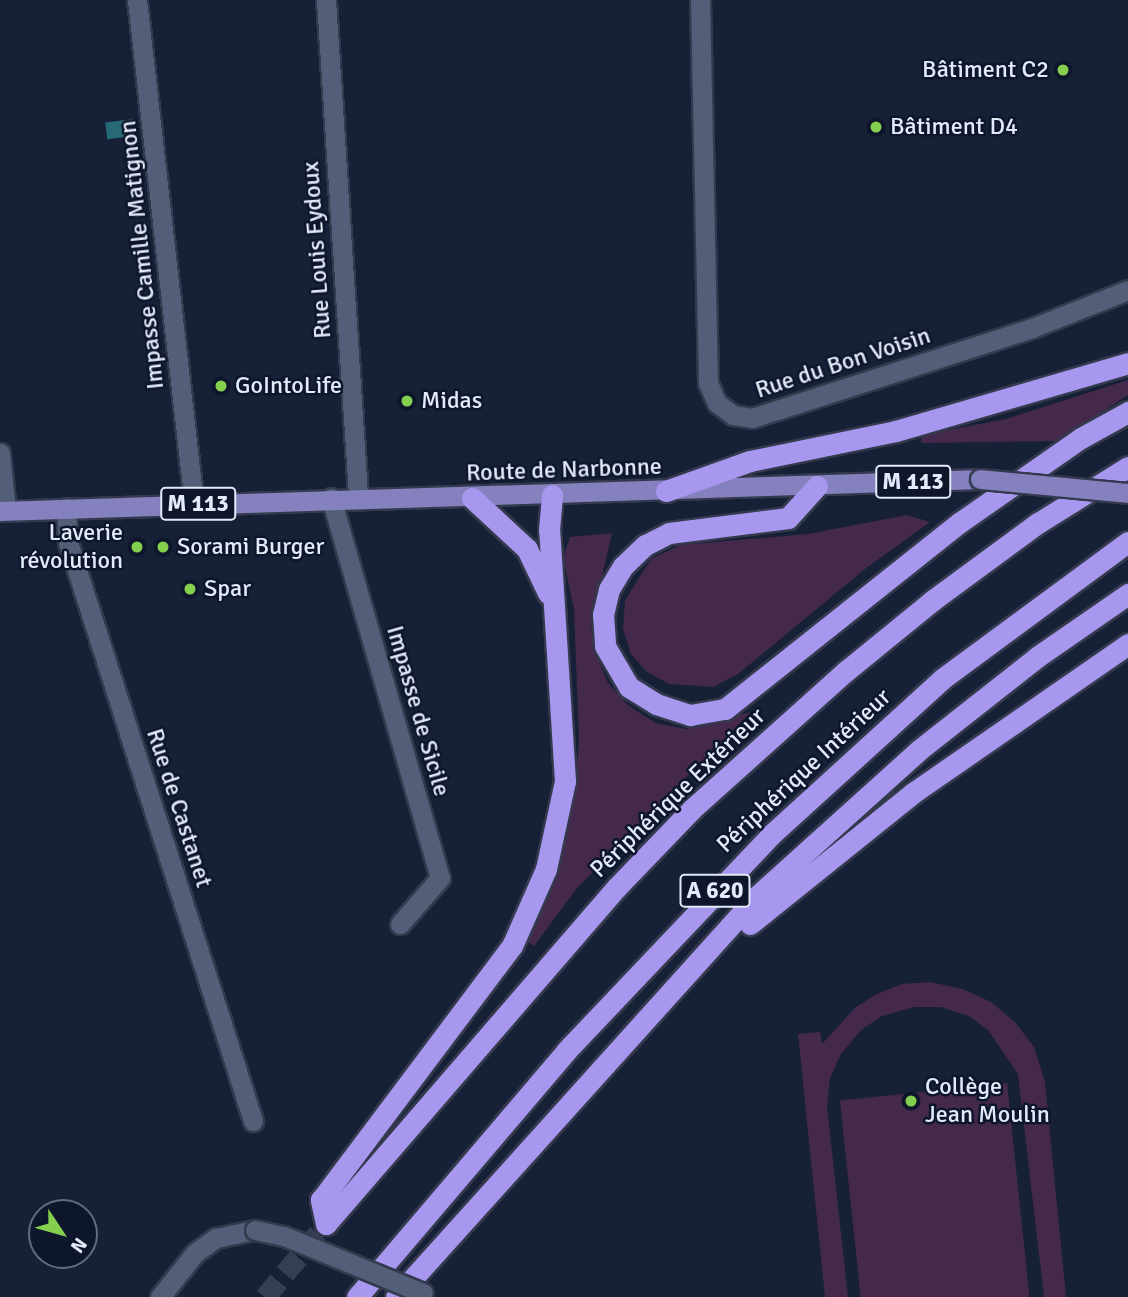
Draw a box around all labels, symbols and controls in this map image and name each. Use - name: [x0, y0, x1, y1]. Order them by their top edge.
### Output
- place label: Bâtiment C2: [922, 56, 1049, 84]
- marker: Bâtiment C2: [1055, 62, 1071, 78]
- place label: Bâtiment D4: [890, 113, 1018, 141]
- street label: Impasse Camille Matignon: [114, 119, 170, 391]
- marker: Bâtiment D4: [868, 119, 884, 135]
- street label: Rue Louis Eydoux: [296, 160, 338, 340]
- street label: Rue du Bon Voisin: [752, 321, 934, 405]
- place label: GoIntoLife: [235, 372, 342, 400]
- marker: GoIntoLife: [213, 378, 229, 394]
- place label: Midas: [421, 387, 482, 415]
- marker: Midas: [399, 393, 415, 409]
- street label: Route de Narbonne: [466, 452, 662, 488]
- road number: M 113: [874, 462, 951, 502]
- road number: M 113: [160, 484, 236, 524]
- place label: Laverie révolution: [19, 519, 123, 575]
- place label: Sorami Burger: [177, 533, 324, 561]
- marker: Laverie révolution: [129, 539, 145, 555]
- marker: Sorami Burger: [155, 539, 171, 555]
- place label: Spar: [204, 575, 251, 603]
- marker: Spar: [182, 581, 198, 597]
- street label: Impasse de Sicile: [380, 622, 456, 800]
- street label: Périphérique Intérieur: [711, 683, 897, 859]
- street label: Périphérique Extérieur: [585, 702, 771, 884]
- street label: Rue de Castanet: [140, 725, 218, 891]
- road number: A 620: [678, 872, 752, 911]
- place label: Collège Jean Moulin: [925, 1073, 1050, 1129]
- marker: Collège Jean Moulin: [903, 1093, 919, 1109]
- north arrow: [28, 1199, 98, 1269]
- text: N: [65, 1233, 92, 1258]

